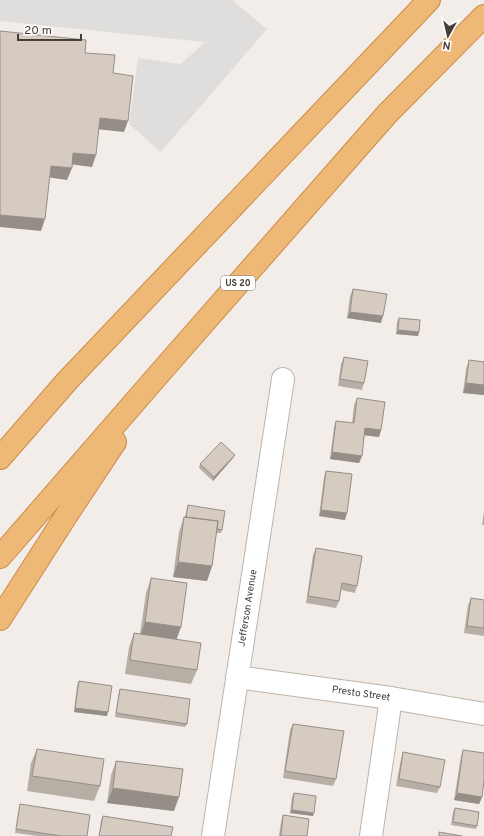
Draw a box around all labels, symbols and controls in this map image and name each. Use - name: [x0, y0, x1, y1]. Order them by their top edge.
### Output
- scale bar: [18, 16, 81, 42]
- north arrow: [428, 16, 468, 56]
- text: 20 m: [24, 23, 52, 39]
- text: N: [442, 37, 452, 52]
- road number: US 20: [221, 276, 255, 290]
- street label: Jefferson Avenue: [235, 568, 261, 648]
- street label: Presto Street: [331, 683, 391, 705]

